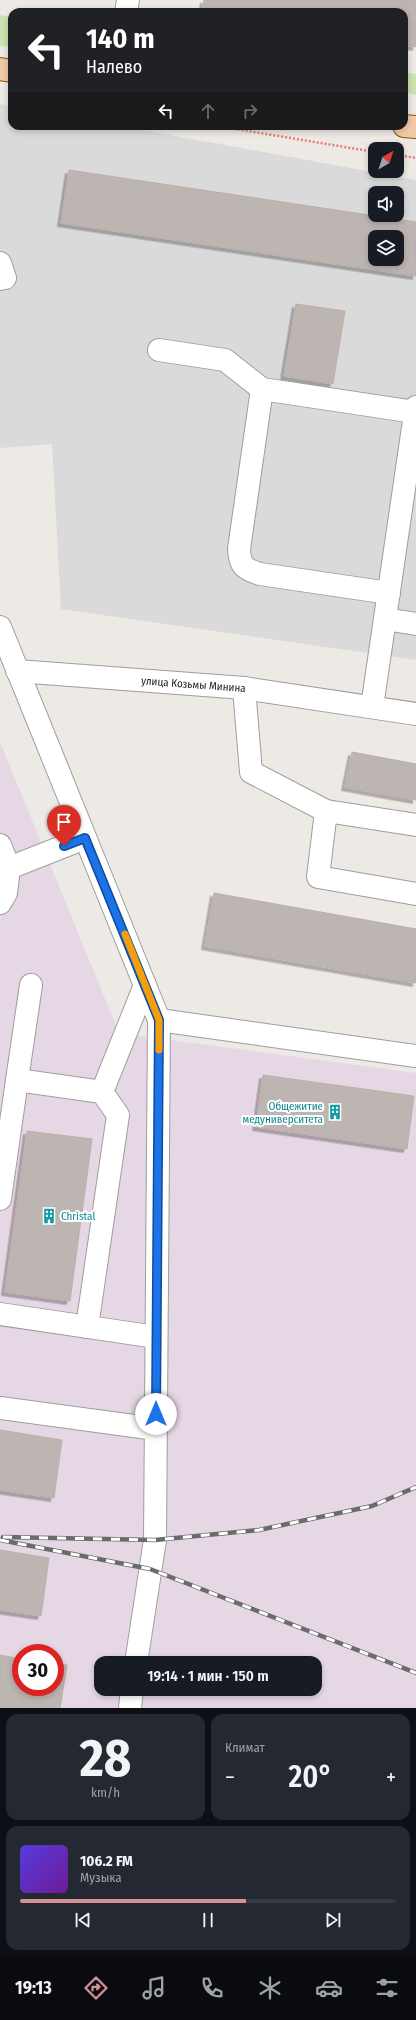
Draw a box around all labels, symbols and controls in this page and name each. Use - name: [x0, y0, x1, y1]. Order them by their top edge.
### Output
- text: 140 m: [86, 22, 155, 55]
- icon: left: [20, 24, 72, 76]
- text: Налево: [86, 56, 142, 78]
- icon: left: [155, 100, 177, 122]
- icon: ahead: [197, 100, 219, 122]
- icon: right: [239, 100, 261, 122]
- north arrow: [368, 142, 404, 178]
- map controls: [368, 142, 404, 266]
- button: sound: [368, 186, 404, 222]
- button: layers: [368, 230, 404, 266]
- street label: улица Козьмы Минина: [141, 674, 246, 695]
- pin: [47, 805, 81, 846]
- icon: arrive: [53, 811, 75, 833]
- place label: Общежитие медуниверситета: [243, 1100, 323, 1126]
- building icon: Общежитие медуниверситета: [326, 1103, 344, 1121]
- building icon: Christal: [40, 1207, 58, 1225]
- place label: Christal: [61, 1210, 95, 1223]
- position arrow: [135, 1393, 177, 1435]
- speed limit sign: 30: [12, 1644, 64, 1696]
- text: 19:14 · 1 мин · 150 m: [147, 1667, 269, 1685]
- text: 28: [80, 1727, 131, 1790]
- text: Климат: [225, 1740, 265, 1755]
- text: 20°: [288, 1759, 332, 1795]
- text: −: [225, 1764, 235, 1791]
- text: +: [386, 1764, 396, 1791]
- text: km/h: [91, 1785, 120, 1800]
- text: 106.2 FM: [80, 1852, 133, 1870]
- text: Музыка: [80, 1870, 122, 1885]
- icon: previous: [72, 1909, 94, 1931]
- icon: pause: [197, 1909, 219, 1931]
- icon: next: [322, 1909, 344, 1931]
- icon: directions: [82, 1974, 110, 2002]
- icon: music: [140, 1974, 168, 2002]
- icon: phone: [198, 1974, 226, 2002]
- icon: climate: [256, 1974, 284, 2002]
- icon: car: [315, 1974, 343, 2002]
- icon: filters: [373, 1974, 401, 2002]
- text: 19:13: [15, 1977, 52, 1999]

